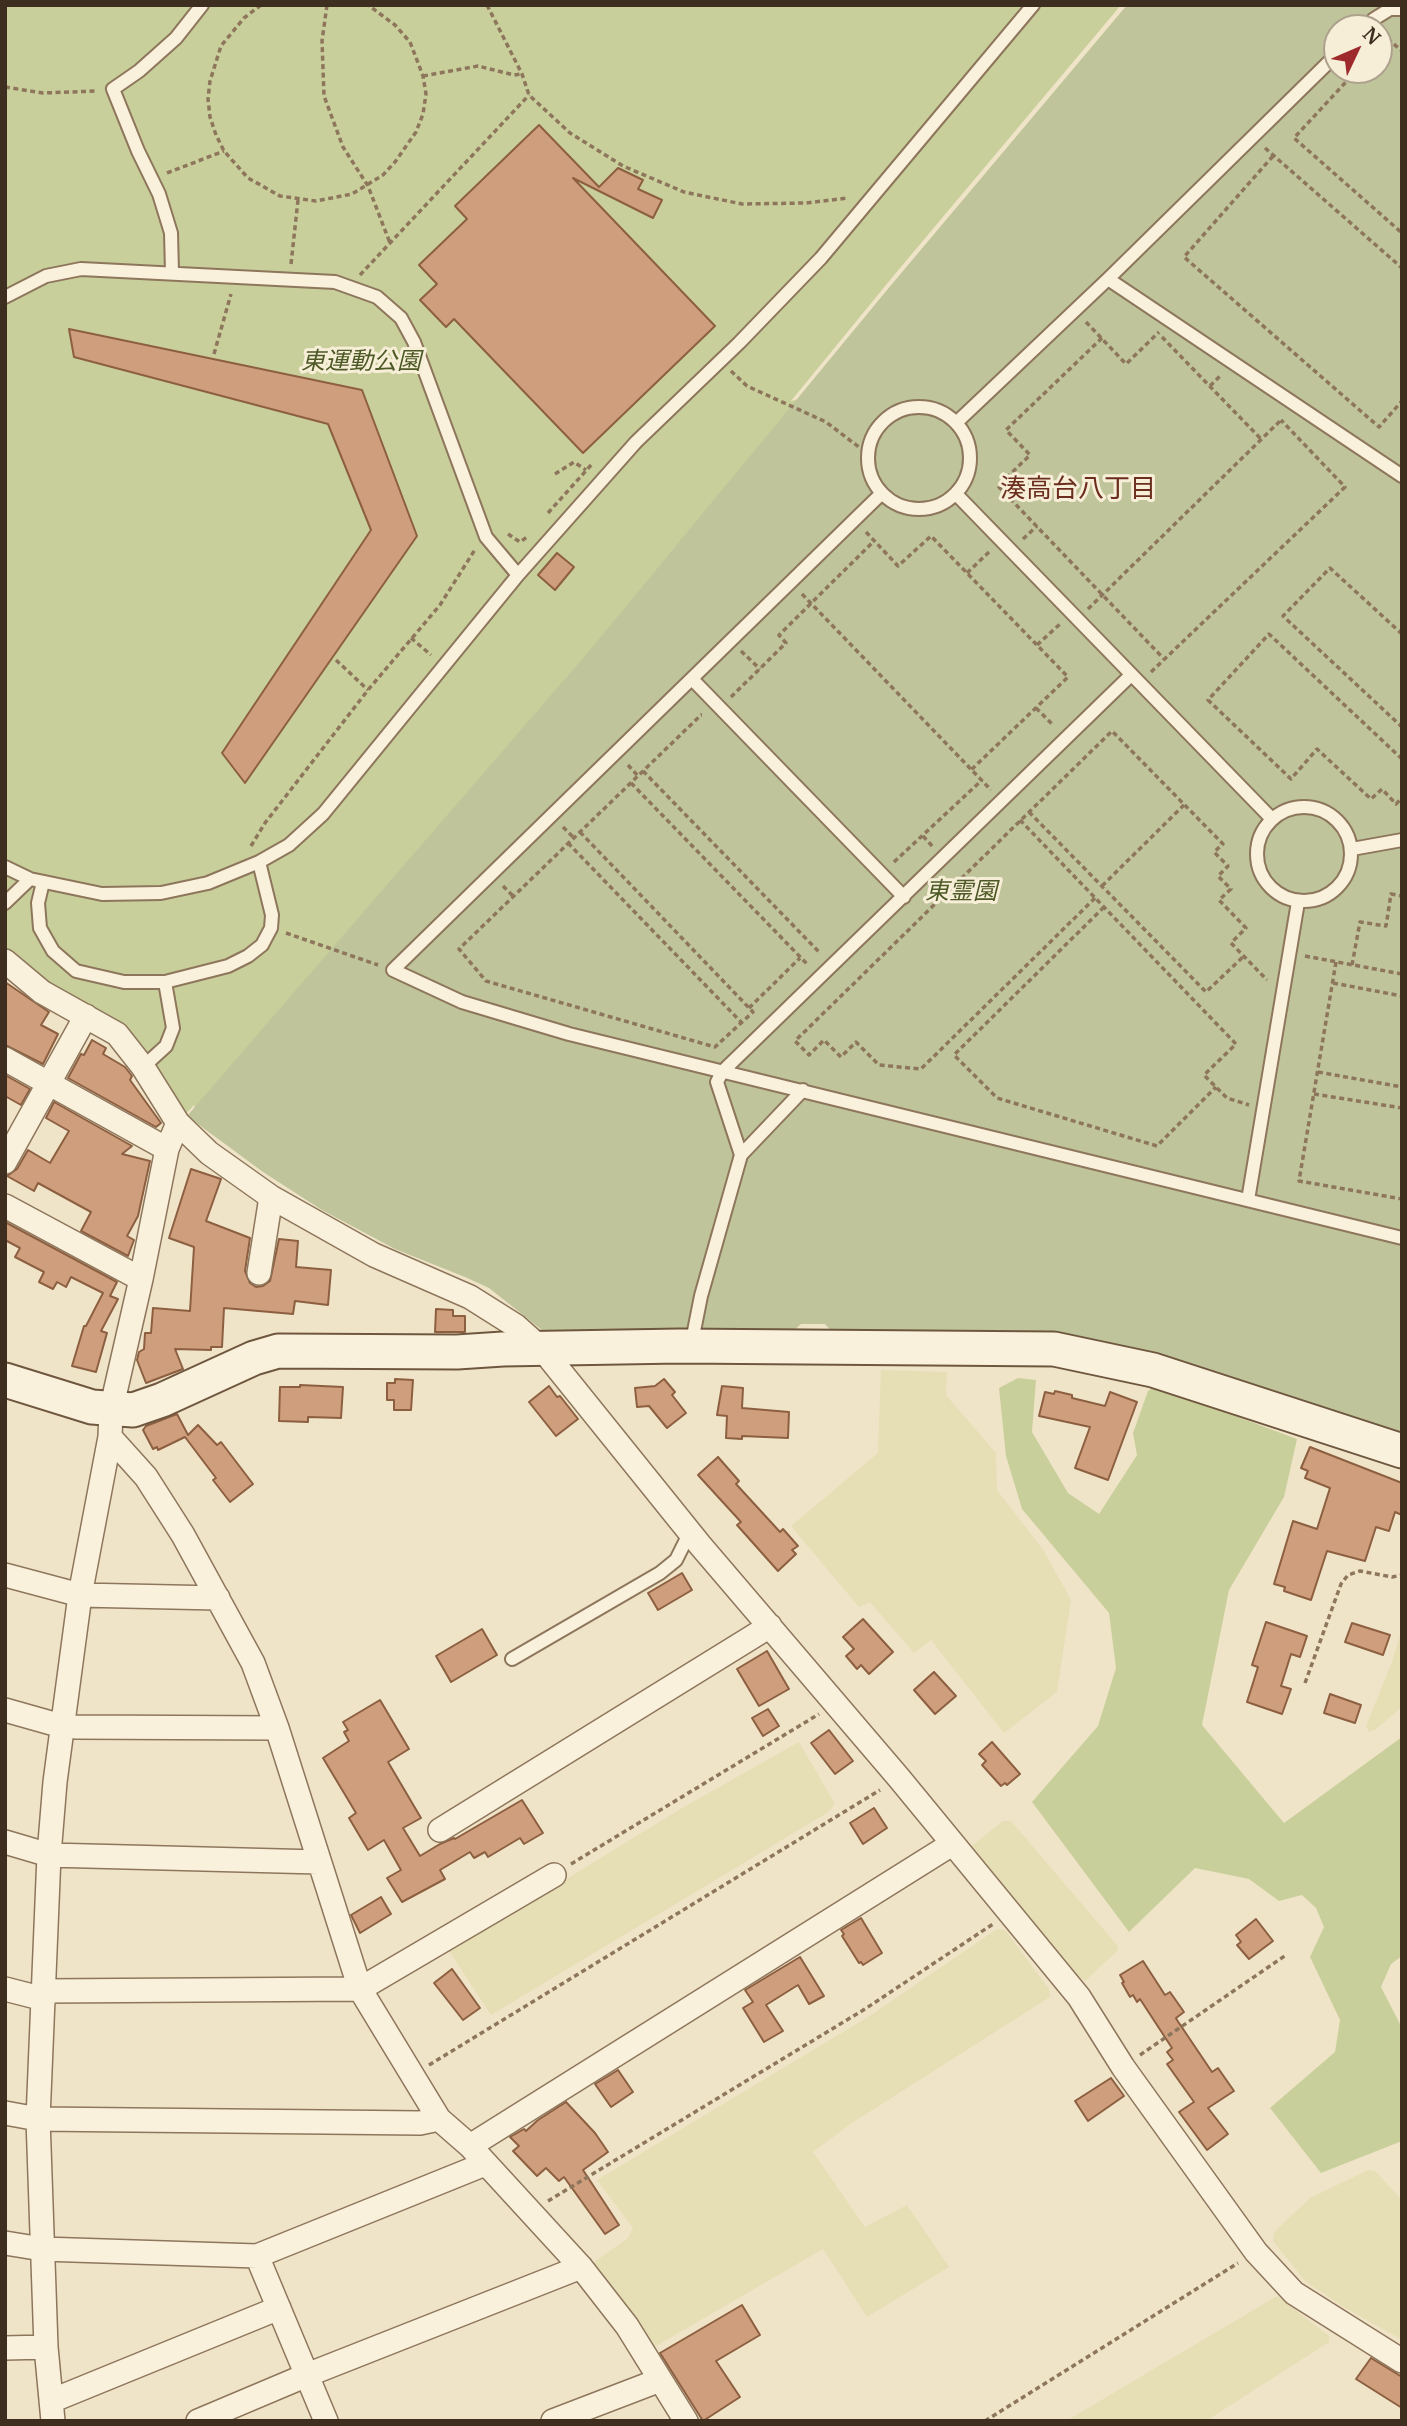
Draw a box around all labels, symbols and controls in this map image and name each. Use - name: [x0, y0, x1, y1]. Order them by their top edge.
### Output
- north arrow: [1323, 14, 1393, 84]
- text: N: [1358, 22, 1386, 50]
- park label: 東運動公園: [301, 348, 421, 376]
- district label: 湊高台八丁目: [1000, 474, 1156, 506]
- park label: 東霊園: [925, 878, 997, 906]

